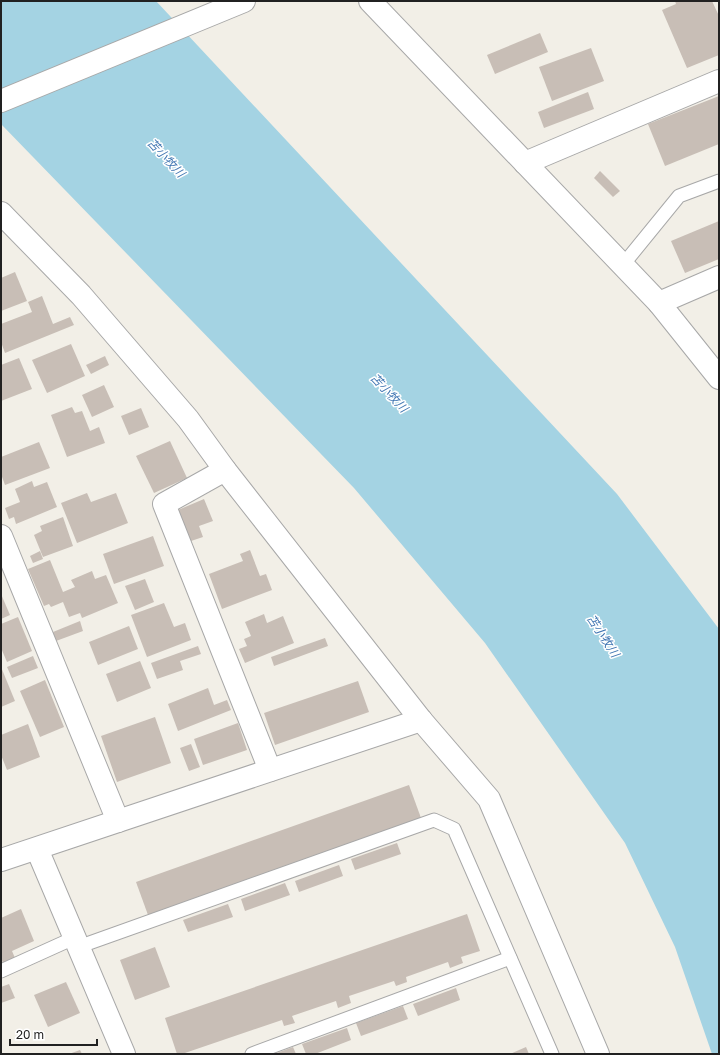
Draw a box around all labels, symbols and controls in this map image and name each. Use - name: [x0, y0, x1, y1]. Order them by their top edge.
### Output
- water label: 苫小牧川: [145, 135, 190, 182]
- water label: 苫小牧川: [368, 370, 413, 417]
- water label: 苫小牧川: [584, 612, 624, 662]
- scale bar: [10, 1021, 97, 1047]
- text: 20 m: [16, 1027, 44, 1042]

